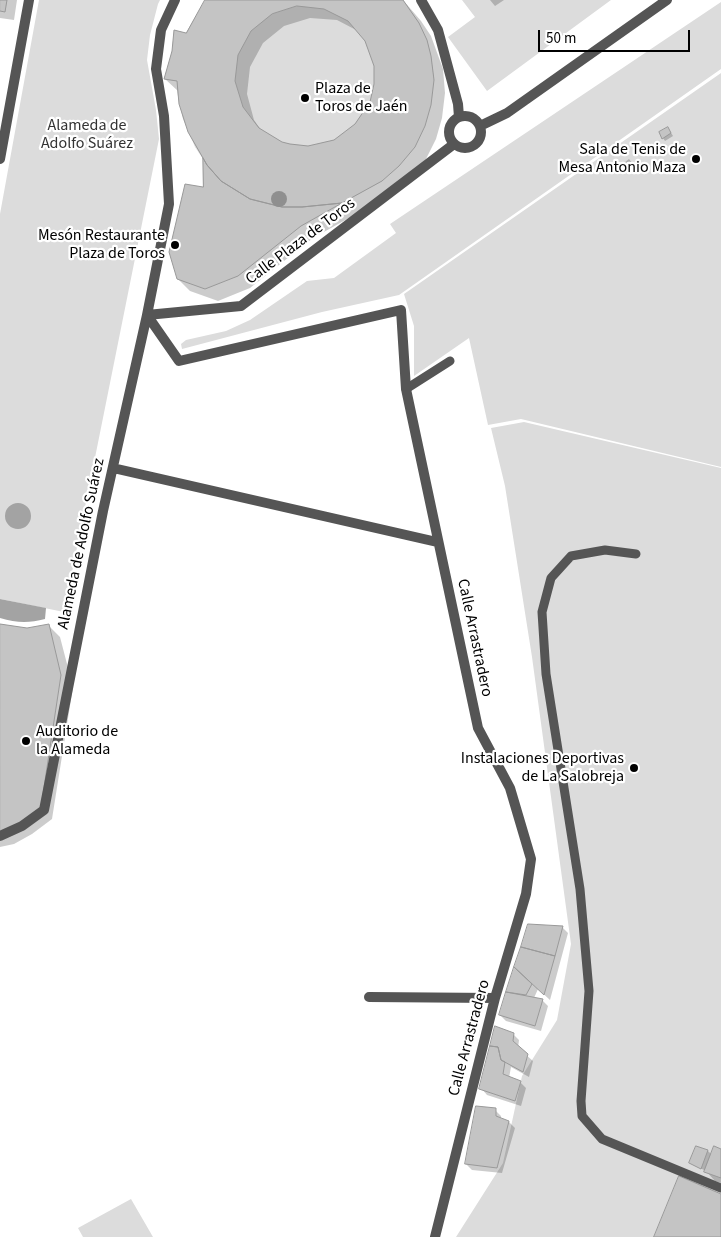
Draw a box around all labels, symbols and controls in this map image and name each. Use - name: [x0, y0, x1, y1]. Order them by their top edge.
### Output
- scale bar: [541, 20, 694, 52]
- text: 50 m: [546, 28, 576, 49]
- place label: Plaza de Toros de Jaén: [315, 79, 408, 117]
- marker: Plaza de Toros de Jaén: [299, 92, 311, 104]
- park label: Alameda de Adolfo Suárez: [41, 116, 133, 154]
- place label: Sala de Tenis de Mesa Antonio Maza: [558, 140, 686, 178]
- marker: Sala de Tenis de Mesa Antonio Maza: [690, 153, 702, 165]
- street label: Calle Plaza de Toros: [242, 195, 360, 289]
- place label: Mesón Restaurante Plaza de Toros: [38, 226, 165, 264]
- marker: Mesón Restaurante Plaza de Toros: [169, 239, 181, 251]
- street label: Alameda de Adolfo Suárez: [54, 457, 110, 631]
- street label: Calle Arrastradero: [452, 577, 496, 699]
- place label: Auditorio de la Alameda: [36, 722, 118, 760]
- marker: Auditorio de la Alameda: [20, 735, 32, 747]
- place label: Instalaciones Deportivas de La Salobreja: [461, 749, 624, 787]
- marker: Instalaciones Deportivas de La Salobreja: [628, 762, 640, 774]
- street label: Calle Arrastradero: [445, 978, 495, 1098]

